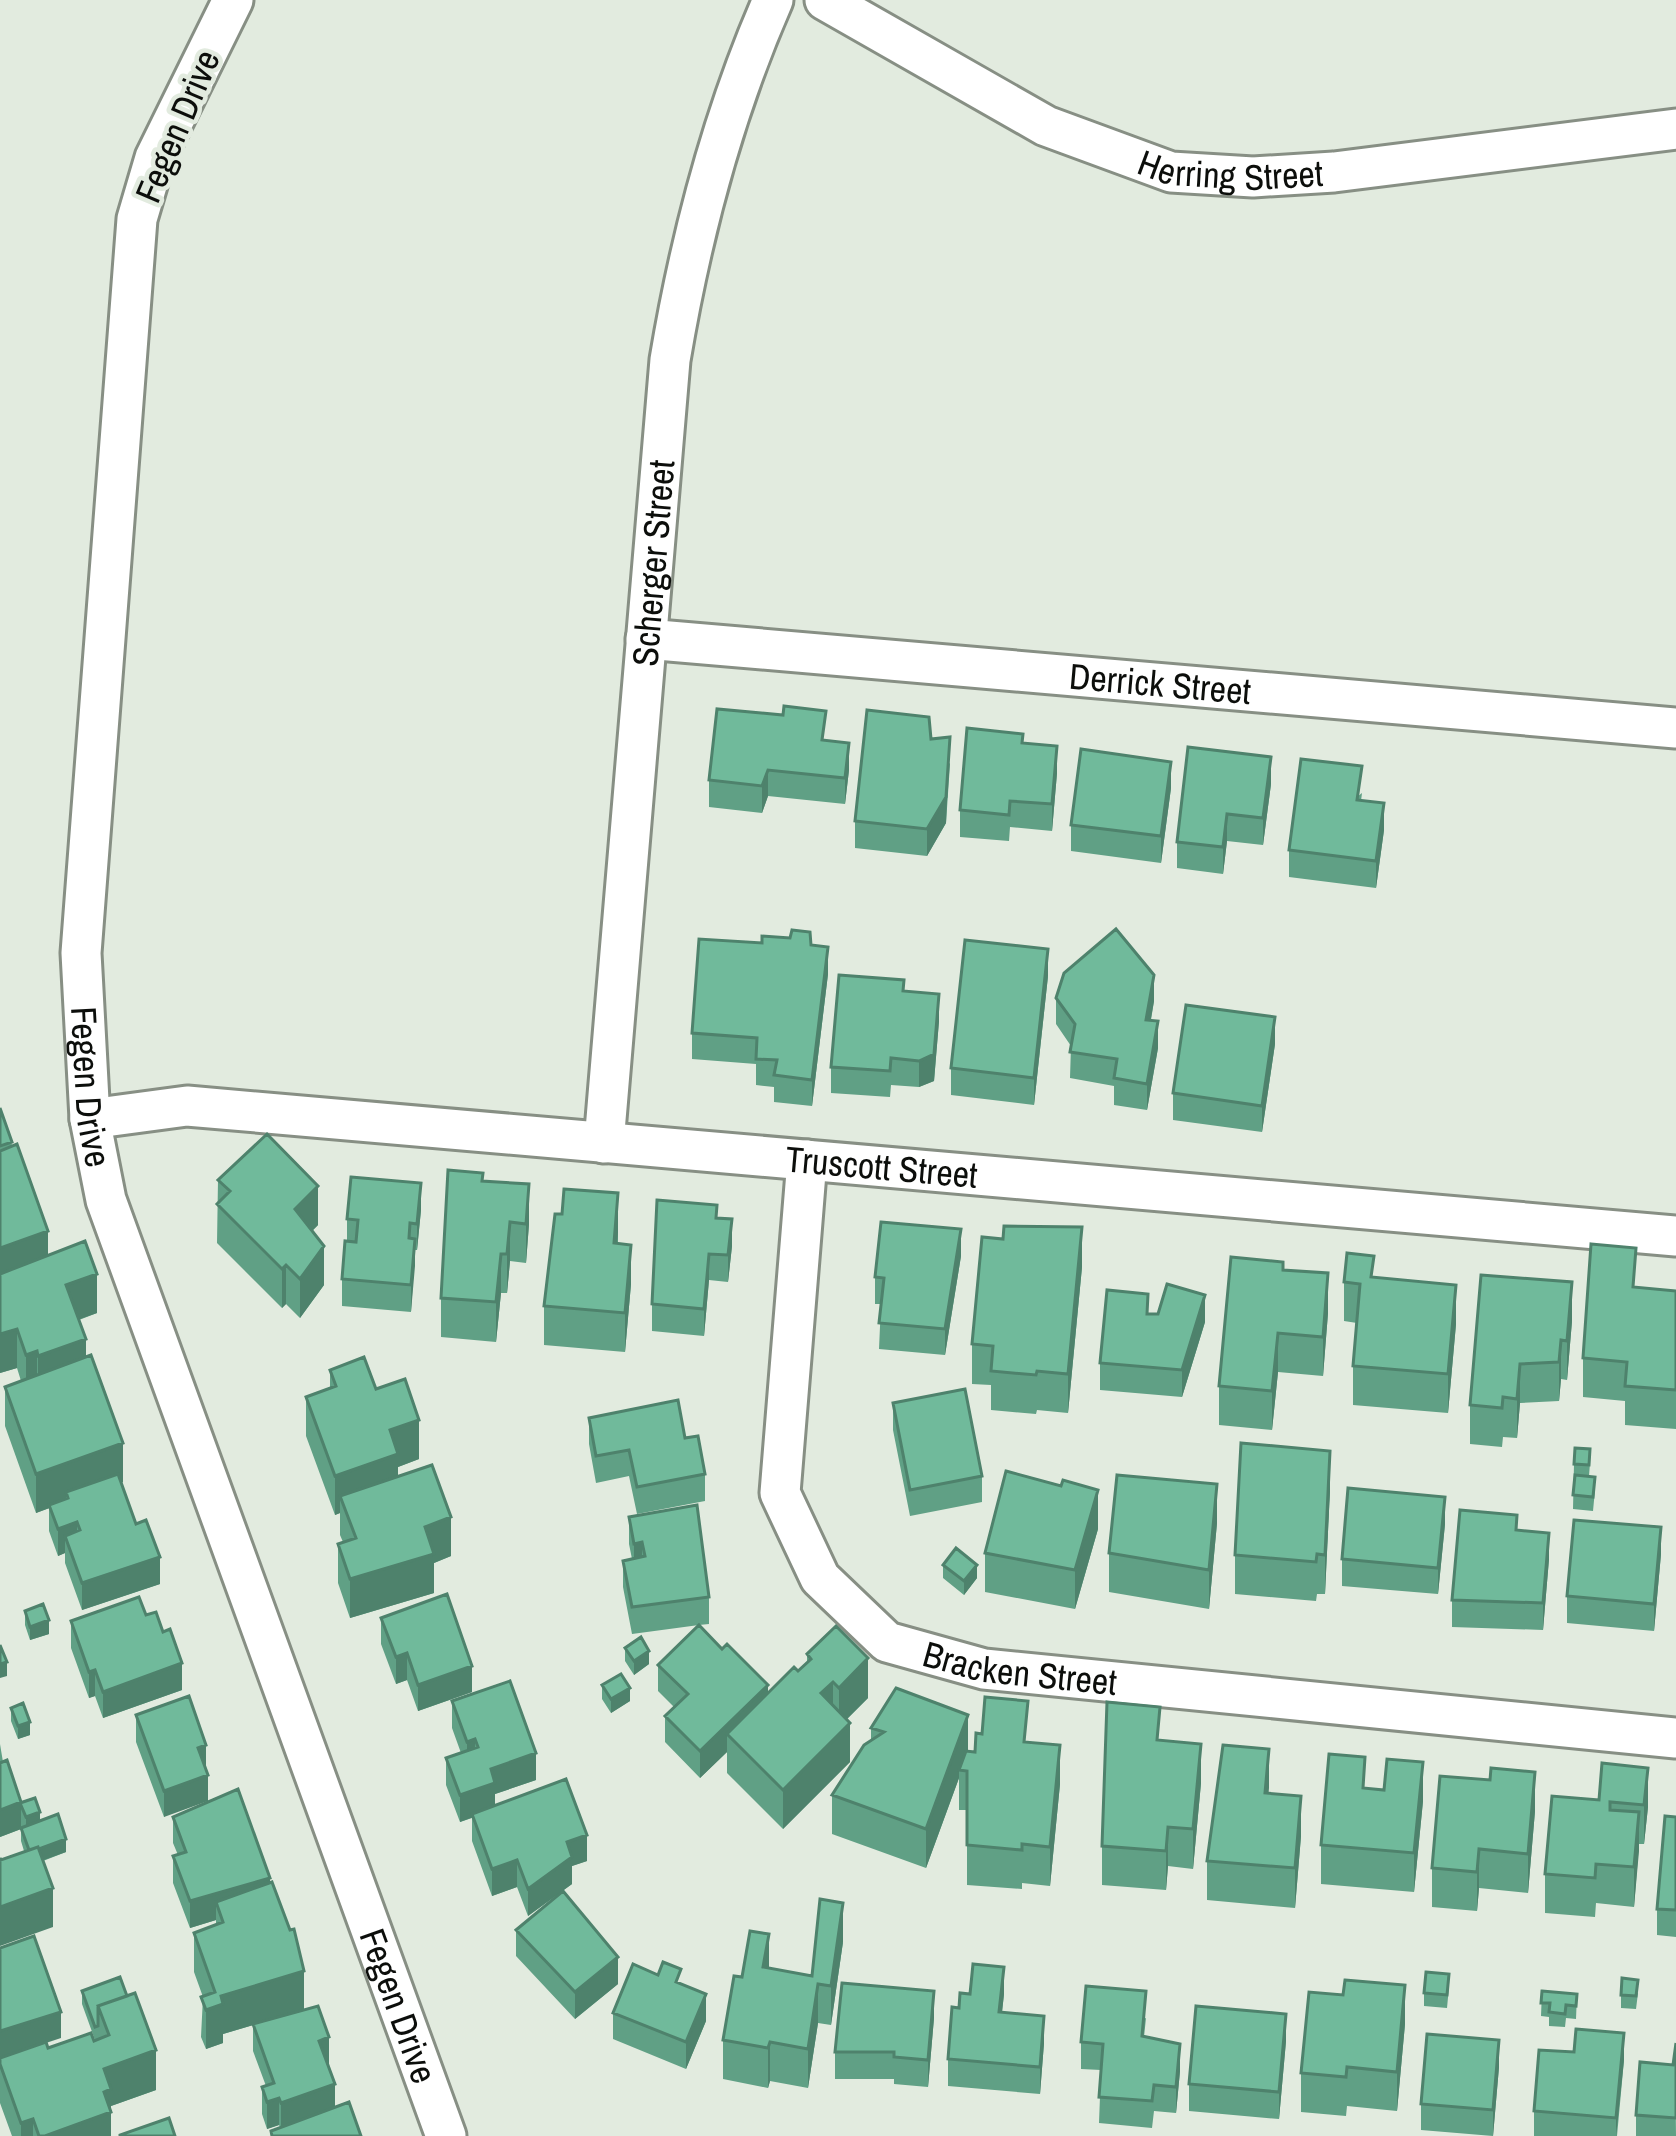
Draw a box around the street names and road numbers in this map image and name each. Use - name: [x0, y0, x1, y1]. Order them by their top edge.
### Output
- street label: Fegen Drive: [123, 43, 231, 209]
- street label: Herring Street: [1131, 138, 1324, 201]
- street label: Scherger Street: [620, 458, 685, 668]
- street label: Derrick Street: [1067, 652, 1253, 715]
- street label: Fegen Drive: [60, 1005, 123, 1171]
- street label: Truscott Street: [783, 1134, 980, 1199]
- street label: Bracken Street: [918, 1629, 1119, 1706]
- street label: Fegen Drive: [349, 1922, 449, 2090]

